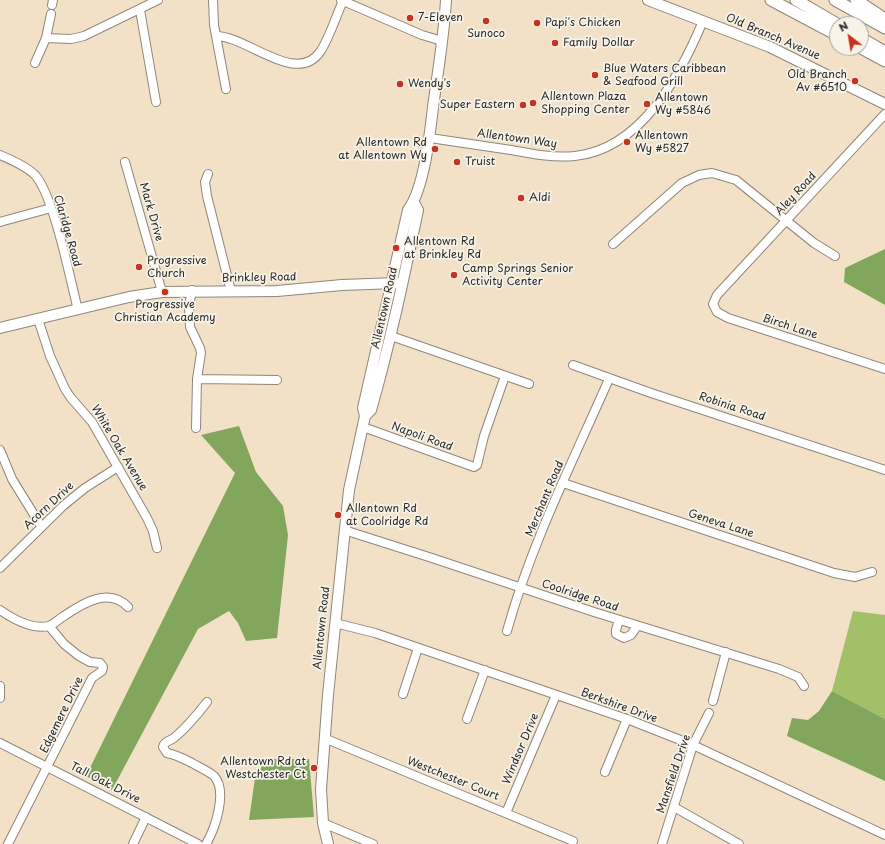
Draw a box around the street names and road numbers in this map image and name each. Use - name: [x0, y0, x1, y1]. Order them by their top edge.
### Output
- street label: Old Branch Avenue: [724, 11, 822, 63]
- street label: Allentown Way: [476, 127, 558, 151]
- street label: Aley Road: [773, 170, 819, 218]
- street label: Mark Drive: [136, 181, 166, 243]
- street label: Claridge Road: [50, 194, 84, 268]
- street label: Allentown Road: [369, 266, 401, 350]
- street label: Brinkley Road: [221, 271, 297, 285]
- street label: Birch Lane: [761, 312, 819, 342]
- street label: Robinia Road: [697, 390, 767, 424]
- street label: White Oak Avenue: [88, 403, 150, 493]
- street label: Napoli Road: [390, 420, 454, 454]
- street label: Merchant Road: [523, 459, 567, 539]
- street label: Acorn Drive: [21, 479, 77, 533]
- street label: Geneva Lane: [686, 507, 756, 541]
- street label: Coolridge Road: [540, 577, 620, 615]
- street label: Allentown Road: [311, 586, 333, 670]
- street label: Edgemere Drive: [38, 675, 86, 755]
- street label: Berkshire Drive: [579, 686, 659, 726]
- street label: Windsor Drive: [500, 711, 542, 787]
- street label: Mansfield Drive: [654, 733, 694, 815]
- street label: Westchester Court: [405, 754, 501, 804]
- street label: Tall Oak Drive: [68, 760, 142, 806]

